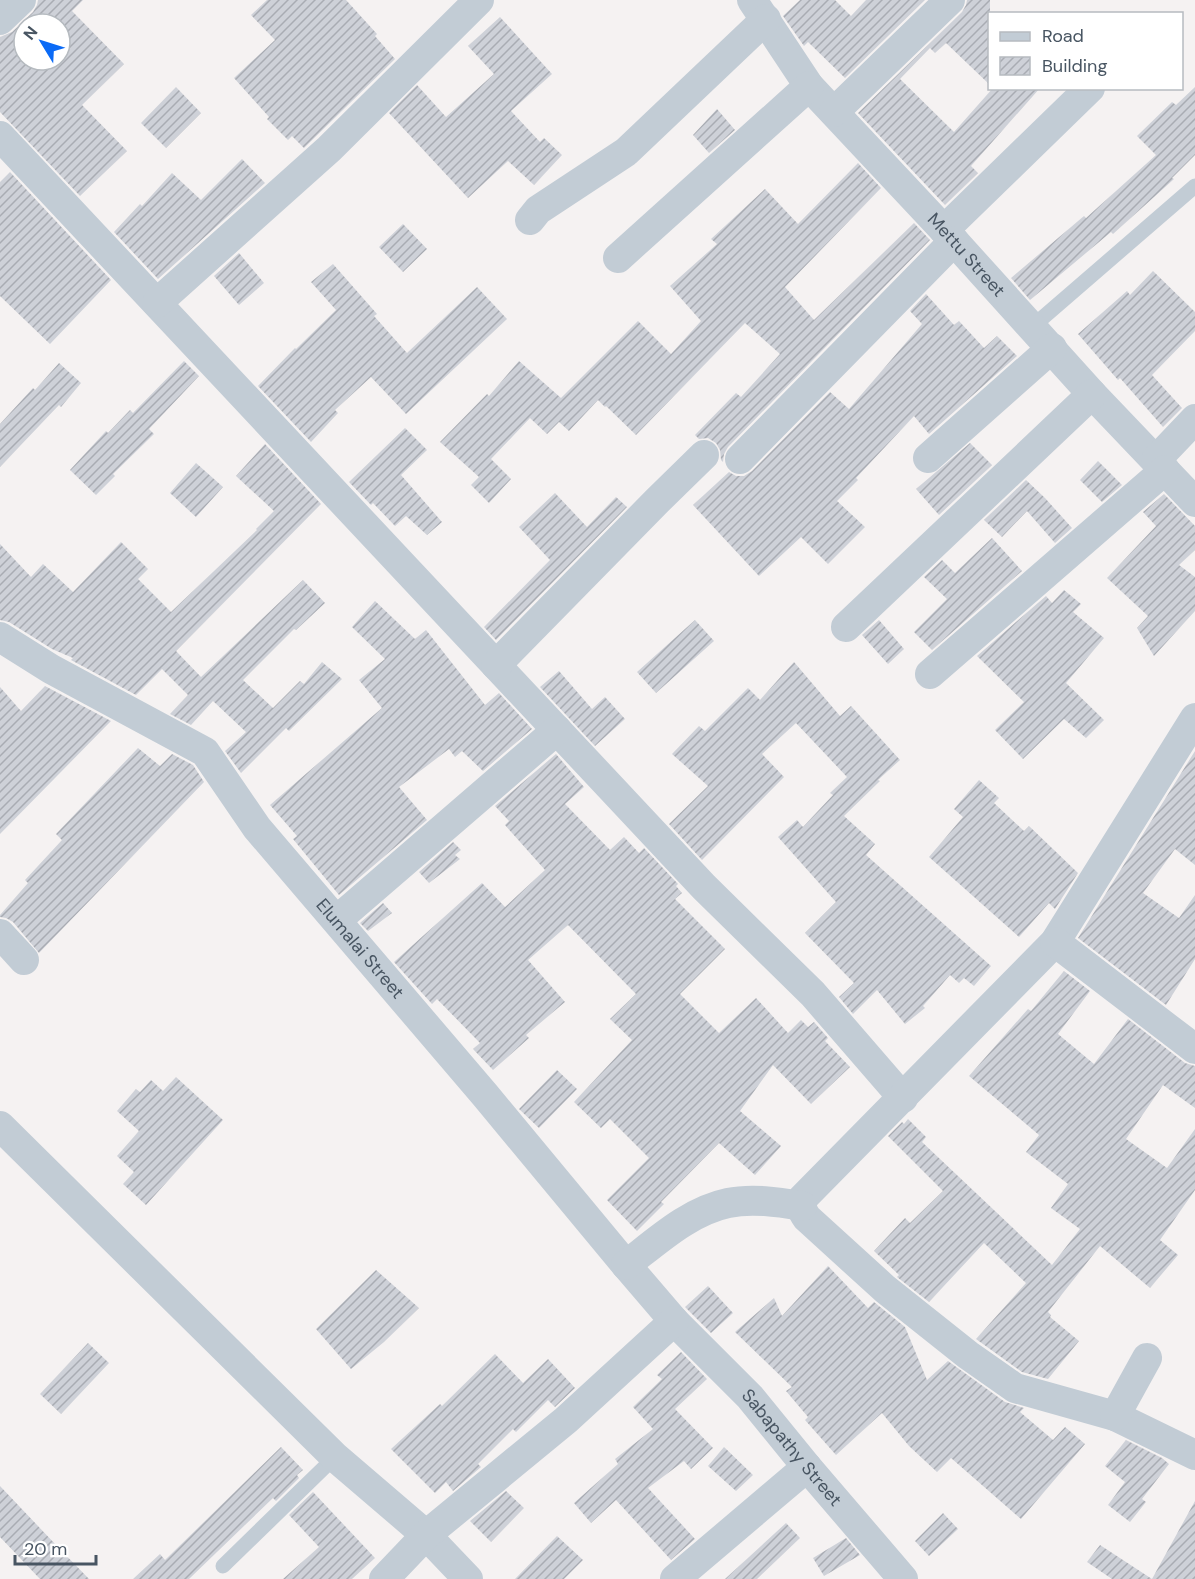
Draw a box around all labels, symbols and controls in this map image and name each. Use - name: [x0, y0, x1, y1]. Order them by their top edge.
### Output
- north arrow: [12, 12, 72, 72]
- legend: [988, 12, 1183, 90]
- text: N: [19, 22, 42, 44]
- text: Road: [1042, 24, 1084, 48]
- text: Building: [1042, 54, 1107, 78]
- street label: Mettu Street: [922, 208, 1011, 302]
- street label: Elumalai Street: [311, 894, 410, 1004]
- street label: Sabapathy Street: [737, 1384, 847, 1511]
- scale bar: [15, 1528, 96, 1566]
- text: 20 m: [24, 1537, 67, 1561]

